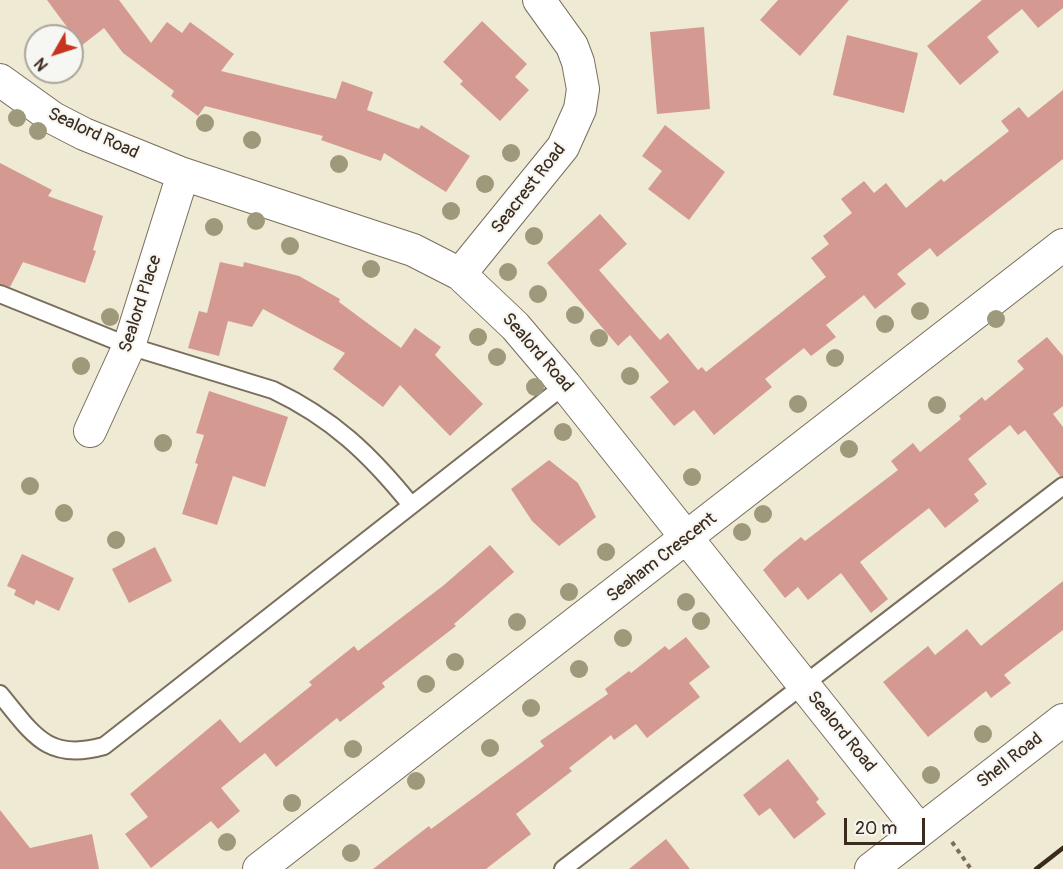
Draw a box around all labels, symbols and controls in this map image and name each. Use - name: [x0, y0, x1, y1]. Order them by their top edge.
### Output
- north arrow: [24, 24, 84, 84]
- text: N: [30, 54, 53, 75]
- street label: Sealord Road: [44, 104, 142, 164]
- street label: Seacrest Road: [487, 140, 571, 238]
- street label: Sealord Place: [115, 253, 167, 355]
- street label: Sealord Road: [497, 309, 577, 397]
- street label: Seaham Crescent: [603, 508, 721, 608]
- street label: Sealord Road: [802, 687, 880, 777]
- street label: Shell Road: [973, 729, 1047, 793]
- scale bar: [847, 806, 928, 844]
- text: 20 m: [855, 817, 897, 840]

